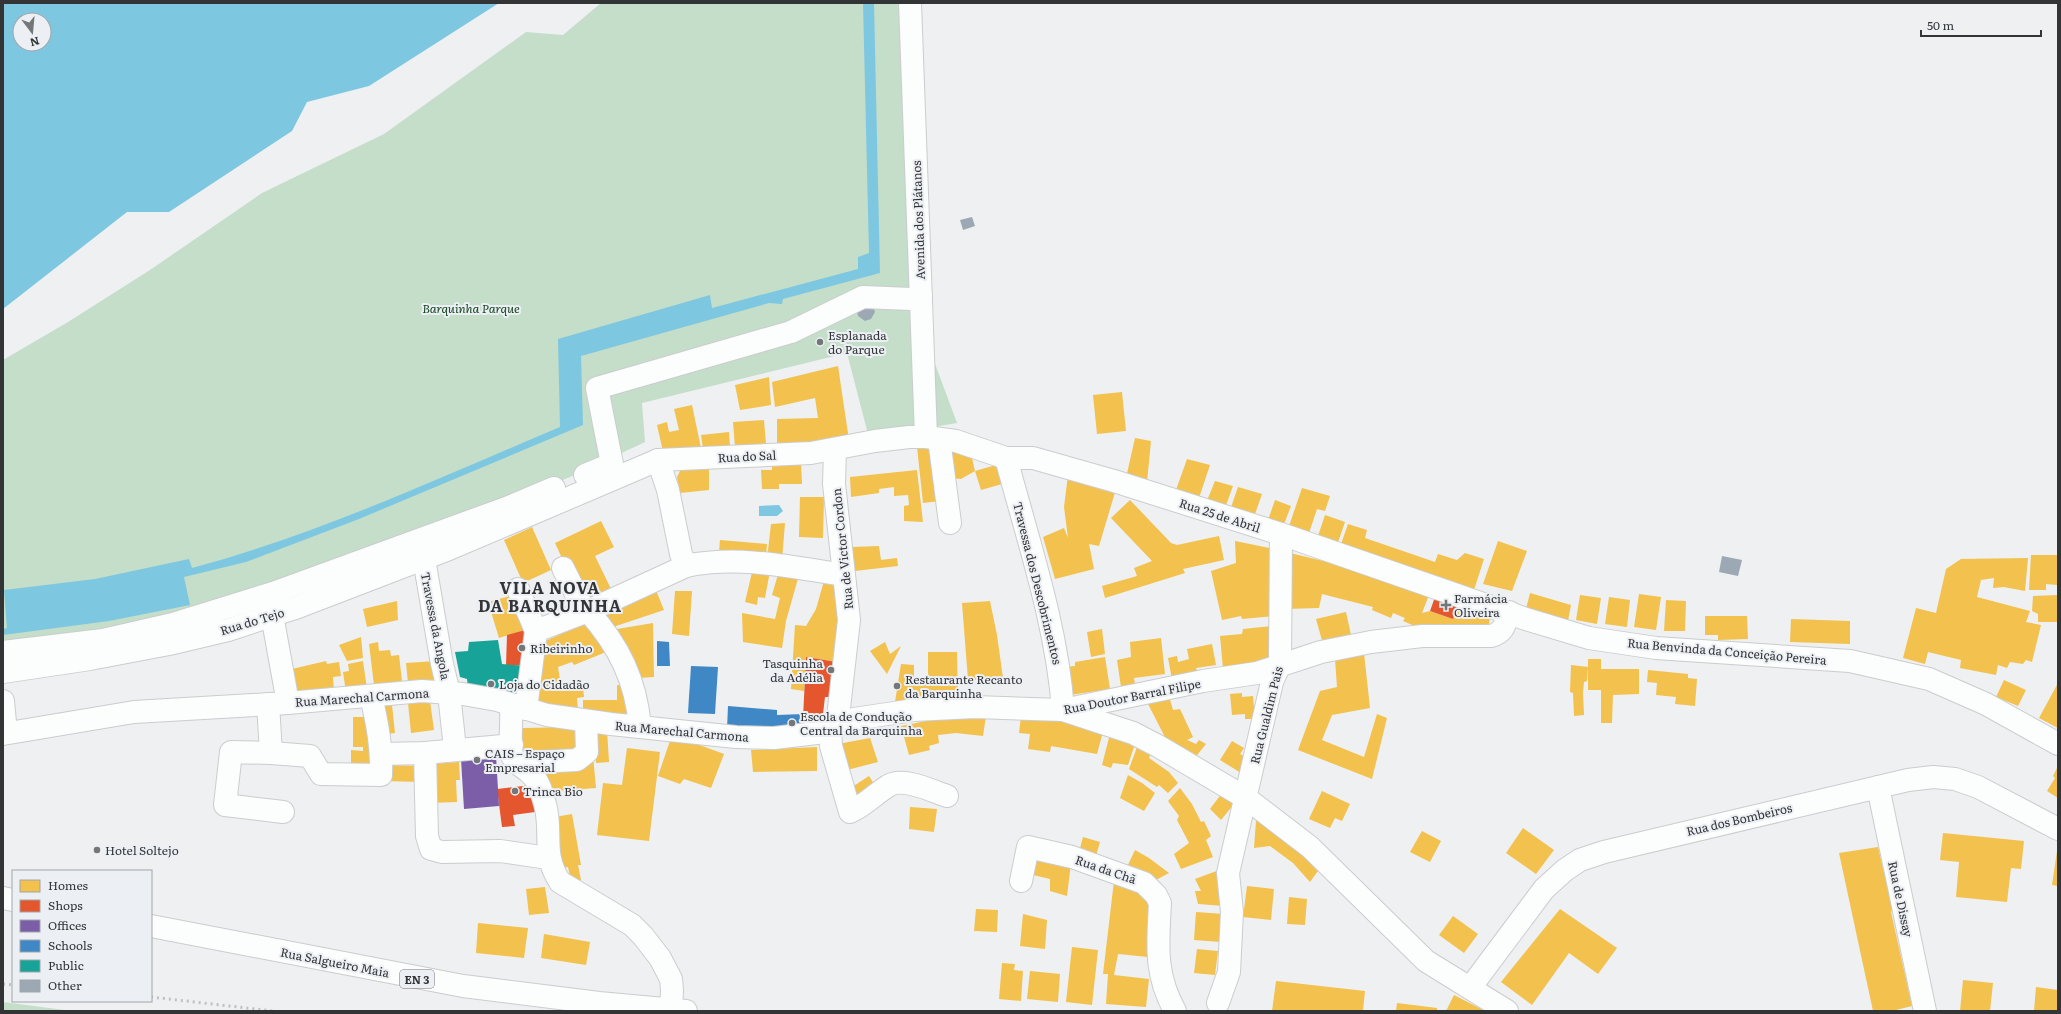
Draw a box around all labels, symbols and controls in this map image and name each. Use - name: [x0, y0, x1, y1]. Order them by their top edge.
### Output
- north arrow: [12, 12, 52, 52]
- scale bar: [1921, 12, 2041, 38]
- text: 50 m: [1927, 16, 1954, 34]
- text: N: [28, 34, 42, 52]
- street label: Avenida dos Plátanos: [907, 160, 929, 280]
- park label: Barquinha Parque: [422, 299, 520, 317]
- place label: Esplanada do Parque: [828, 326, 887, 358]
- marker: Esplanada do Parque: [815, 337, 825, 347]
- street label: Rua do Sal: [717, 445, 777, 467]
- street label: Rua de Victor Cordon: [827, 487, 857, 611]
- street label: Rua 25 de Abril: [1177, 493, 1263, 537]
- street label: Travessa dos Descobrimentos: [1009, 500, 1067, 667]
- street label: Travessa da Angola: [417, 571, 455, 682]
- district label: VILA NOVA DA BARQUINHA: [478, 575, 622, 617]
- place label: Farmácia Oliveira: [1454, 589, 1508, 621]
- marker: Farmácia Oliveira: [1441, 600, 1451, 610]
- street label: Rua do Tejo: [218, 603, 286, 639]
- street label: Rua Benvinda da Conceição Pereira: [1627, 633, 1828, 669]
- place label: Ribeirinho: [530, 639, 593, 657]
- marker: Ribeirinho: [517, 643, 527, 653]
- place label: Tasquinha da Adélia: [762, 654, 824, 686]
- street label: Rua Gualdim Pais: [1245, 664, 1287, 766]
- marker: Tasquinha da Adélia: [826, 665, 836, 675]
- place label: Restaurante Recanto da Barquinha: [905, 670, 1023, 702]
- street label: Rua Doutor Barral Filipe: [1062, 674, 1202, 718]
- place label: Loja do Cidadão: [499, 675, 590, 693]
- marker: Loja do Cidadão: [486, 679, 496, 689]
- marker: Restaurante Recanto da Barquinha: [892, 681, 902, 691]
- street label: Rua Marechal Carmona: [294, 683, 430, 711]
- place label: Escola de Condução Central da Barquinha: [800, 707, 923, 739]
- street label: Rua Marechal Carmona: [614, 716, 750, 746]
- marker: Escola de Condução Central da Barquinha: [787, 718, 797, 728]
- place label: CAIS – Espaço Empresarial: [485, 744, 565, 776]
- marker: CAIS – Espaço Empresarial: [472, 755, 482, 765]
- place label: Trinca Bio: [523, 782, 583, 800]
- marker: Trinca Bio: [510, 786, 520, 796]
- street label: Rua dos Bombeiros: [1684, 798, 1794, 840]
- place label: Hotel Soltejo: [105, 841, 179, 859]
- marker: Hotel Soltejo: [92, 845, 102, 855]
- street label: Rua da Chã: [1073, 850, 1139, 888]
- street label: Rua de Dissay: [1884, 859, 1918, 939]
- legend: [12, 870, 152, 1002]
- text: Homes: [48, 876, 88, 894]
- text: Shops: [48, 896, 83, 914]
- text: Offices: [48, 916, 87, 934]
- text: Schools: [48, 936, 93, 954]
- street label: Rua Salgueiro Maia: [279, 943, 391, 981]
- text: Public: [48, 956, 84, 974]
- road number: EN 3: [400, 970, 434, 988]
- text: Other: [48, 976, 82, 994]

